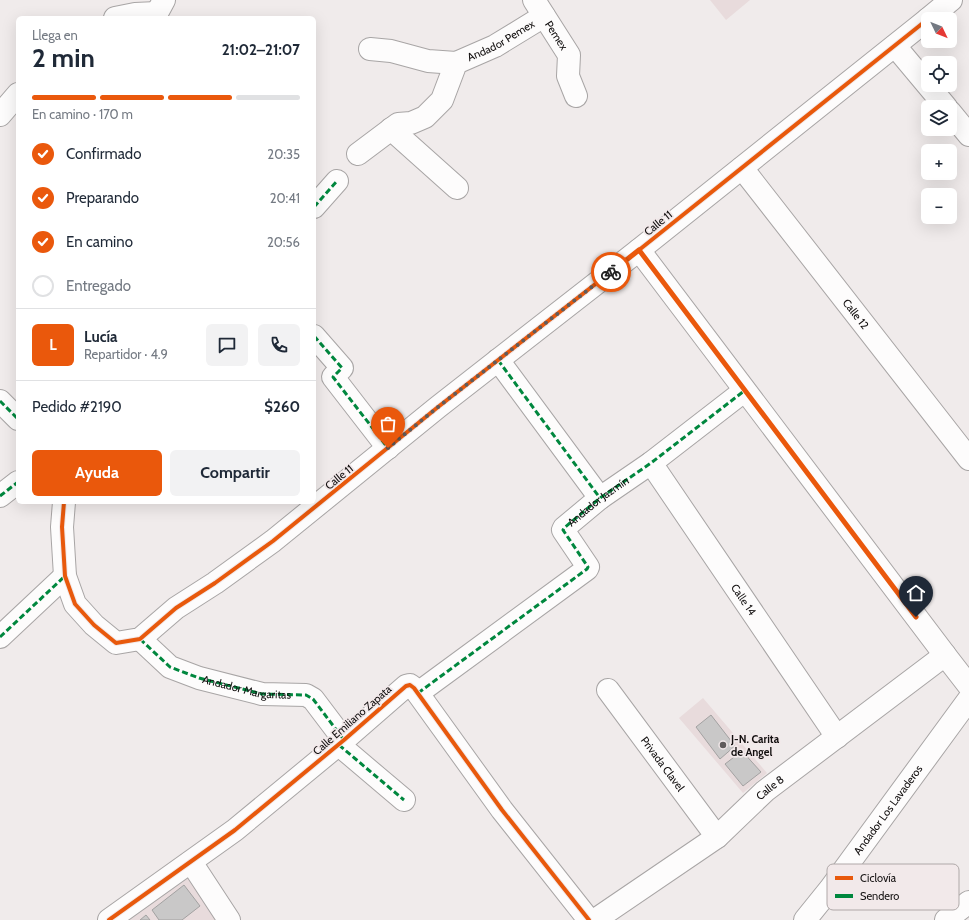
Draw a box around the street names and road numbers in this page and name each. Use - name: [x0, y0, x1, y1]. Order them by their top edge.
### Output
- street label: Andador Pemex: [465, 16, 538, 64]
- street label: Pemex: [542, 18, 572, 53]
- street label: Calle 11: [641, 207, 675, 239]
- street label: Calle 12: [840, 296, 872, 332]
- street label: Calle 11: [322, 461, 356, 493]
- street label: Andador Jazmín: [564, 473, 631, 529]
- street label: Calle 14: [728, 581, 760, 619]
- street label: Andador Margaritas: [201, 672, 292, 702]
- street label: Calle Emiliano Zapata: [310, 682, 395, 758]
- street label: Privada Clavel: [638, 734, 688, 794]
- street label: Andador Los Lavaderos: [850, 762, 926, 857]
- street label: Calle 8: [753, 772, 787, 803]

